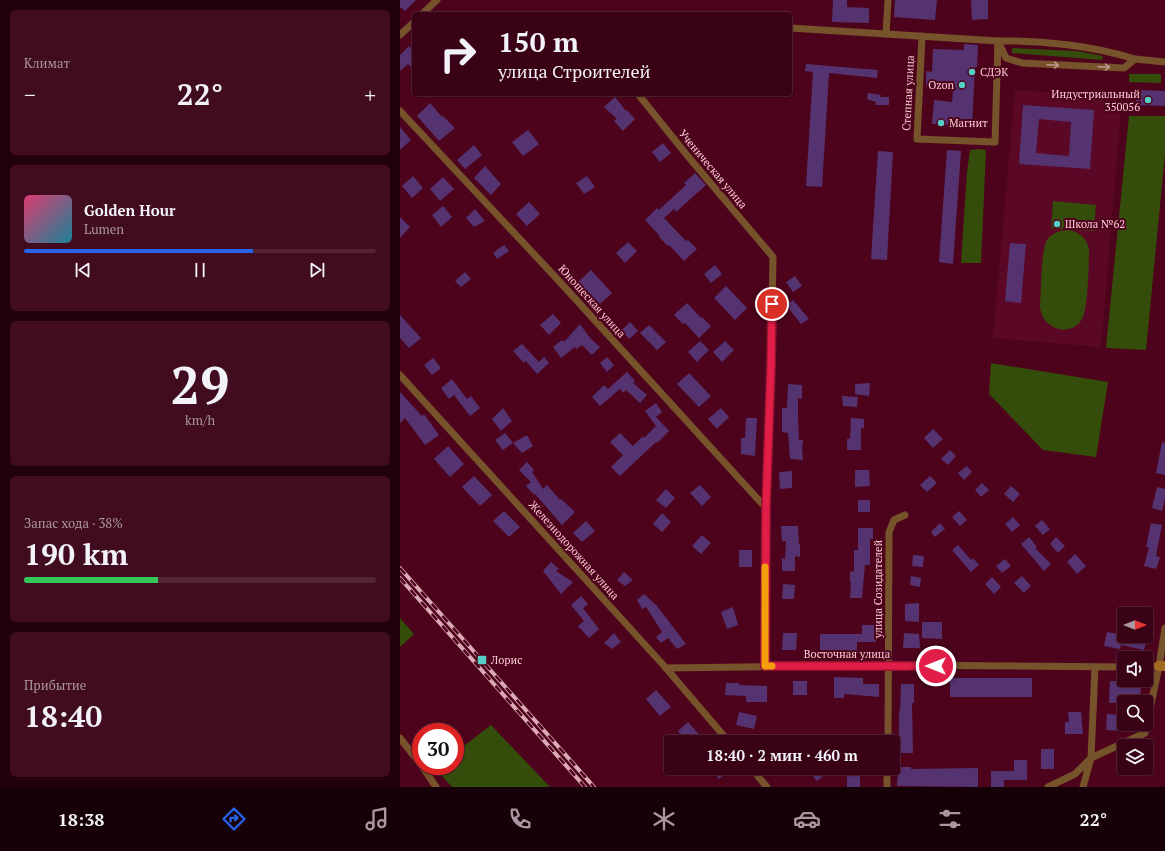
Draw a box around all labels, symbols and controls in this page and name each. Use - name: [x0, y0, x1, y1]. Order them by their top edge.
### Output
- text: 150 m: [498, 23, 579, 60]
- icon: right: [432, 28, 484, 80]
- text: Климат: [24, 54, 70, 72]
- street label: Степная улица: [899, 54, 917, 131]
- text: улица Строителей: [498, 59, 651, 83]
- one-way arrow: [1046, 61, 1059, 69]
- one-way arrow: [1097, 64, 1110, 71]
- place label: СДЭК: [980, 65, 1009, 79]
- marker: СДЭК: [967, 67, 977, 77]
- text: 22°: [177, 74, 223, 114]
- place label: Ozon: [928, 78, 954, 92]
- text: −: [24, 80, 36, 109]
- text: +: [364, 80, 376, 109]
- marker: Ozon: [957, 80, 967, 90]
- place label: Индустриальный 350056: [1051, 87, 1140, 114]
- marker: Индустриальный 350056: [1143, 95, 1153, 105]
- place label: Магнит: [949, 116, 988, 130]
- marker: Магнит: [936, 118, 946, 128]
- street label: Ученическая улица: [676, 127, 750, 212]
- text: Golden Hour: [84, 200, 176, 220]
- place label: Школа №62: [1065, 217, 1125, 231]
- marker: Школа №62: [1052, 219, 1062, 229]
- text: Lumen: [84, 220, 124, 238]
- icon: previous: [72, 259, 94, 281]
- icon: pause: [189, 259, 211, 281]
- icon: next: [306, 259, 328, 281]
- street label: Юношеская улица: [555, 262, 629, 341]
- pin: [755, 287, 789, 321]
- icon: arrive: [761, 293, 783, 315]
- text: 29: [171, 350, 229, 419]
- text: km/h: [185, 411, 215, 429]
- street label: Железнодорожная улица: [526, 498, 622, 603]
- text: Запас хода · 38%: [24, 514, 123, 532]
- text: 190 km: [24, 534, 128, 574]
- street label: улица Созидателей: [871, 539, 885, 639]
- north arrow: [1117, 607, 1153, 643]
- map controls: [1117, 607, 1153, 775]
- position arrow: [915, 645, 957, 687]
- street label: Восточная улица: [804, 647, 891, 661]
- button: sound: [1117, 651, 1153, 687]
- place label: Лорис: [490, 653, 522, 667]
- marker: Лорис: [476, 654, 488, 666]
- text: Прибытие: [24, 676, 86, 694]
- button: search: [1117, 695, 1153, 731]
- text: 18:40: [24, 696, 102, 736]
- speed limit sign: 30: [412, 723, 464, 775]
- button: layers: [1117, 739, 1153, 775]
- text: 18:40 · 2 мин · 460 m: [706, 745, 858, 765]
- icon: directions: [220, 805, 248, 833]
- icon: music: [363, 805, 391, 833]
- icon: phone: [506, 805, 534, 833]
- icon: climate: [650, 805, 678, 833]
- icon: car: [793, 805, 821, 833]
- icon: filters: [936, 805, 964, 833]
- text: 18:38: [58, 807, 105, 831]
- text: 22°: [1079, 807, 1107, 831]

